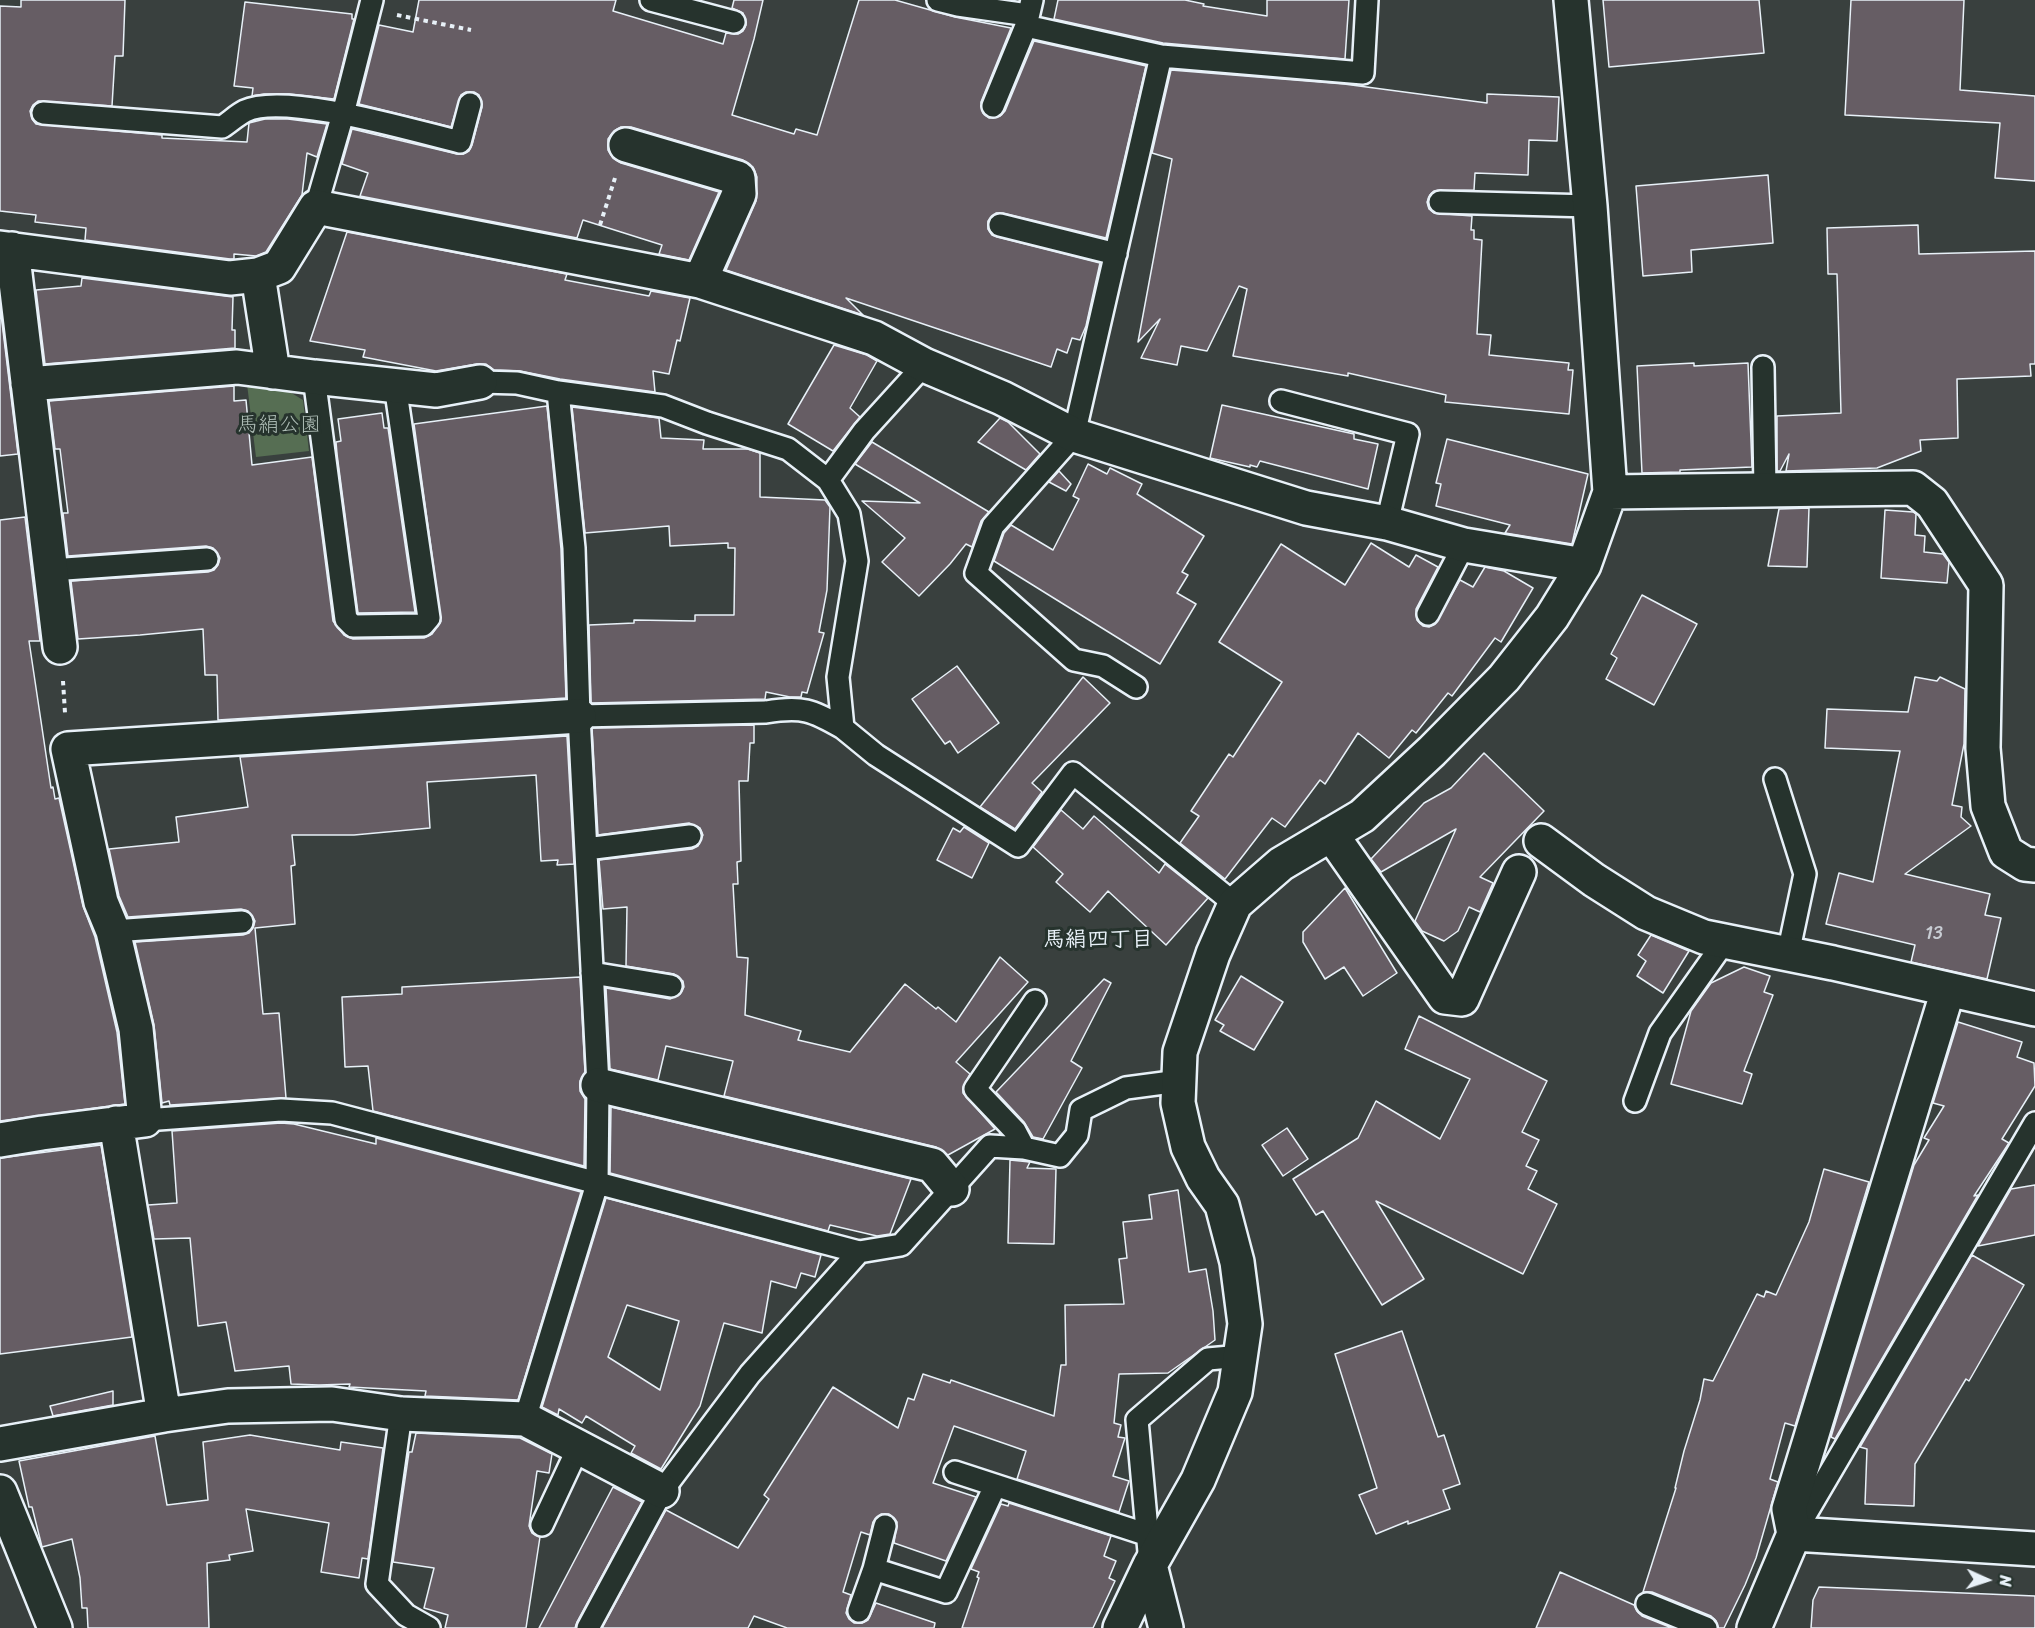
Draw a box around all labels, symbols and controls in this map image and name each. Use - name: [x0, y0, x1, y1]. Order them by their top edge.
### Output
- park label: 馬絹公園: [237, 413, 321, 439]
- house number: 13: [1925, 923, 1943, 945]
- district label: 馬絹四丁目: [1043, 927, 1153, 953]
- north arrow: [1957, 1550, 2017, 1610]
- text: N: [1991, 1575, 2020, 1587]

